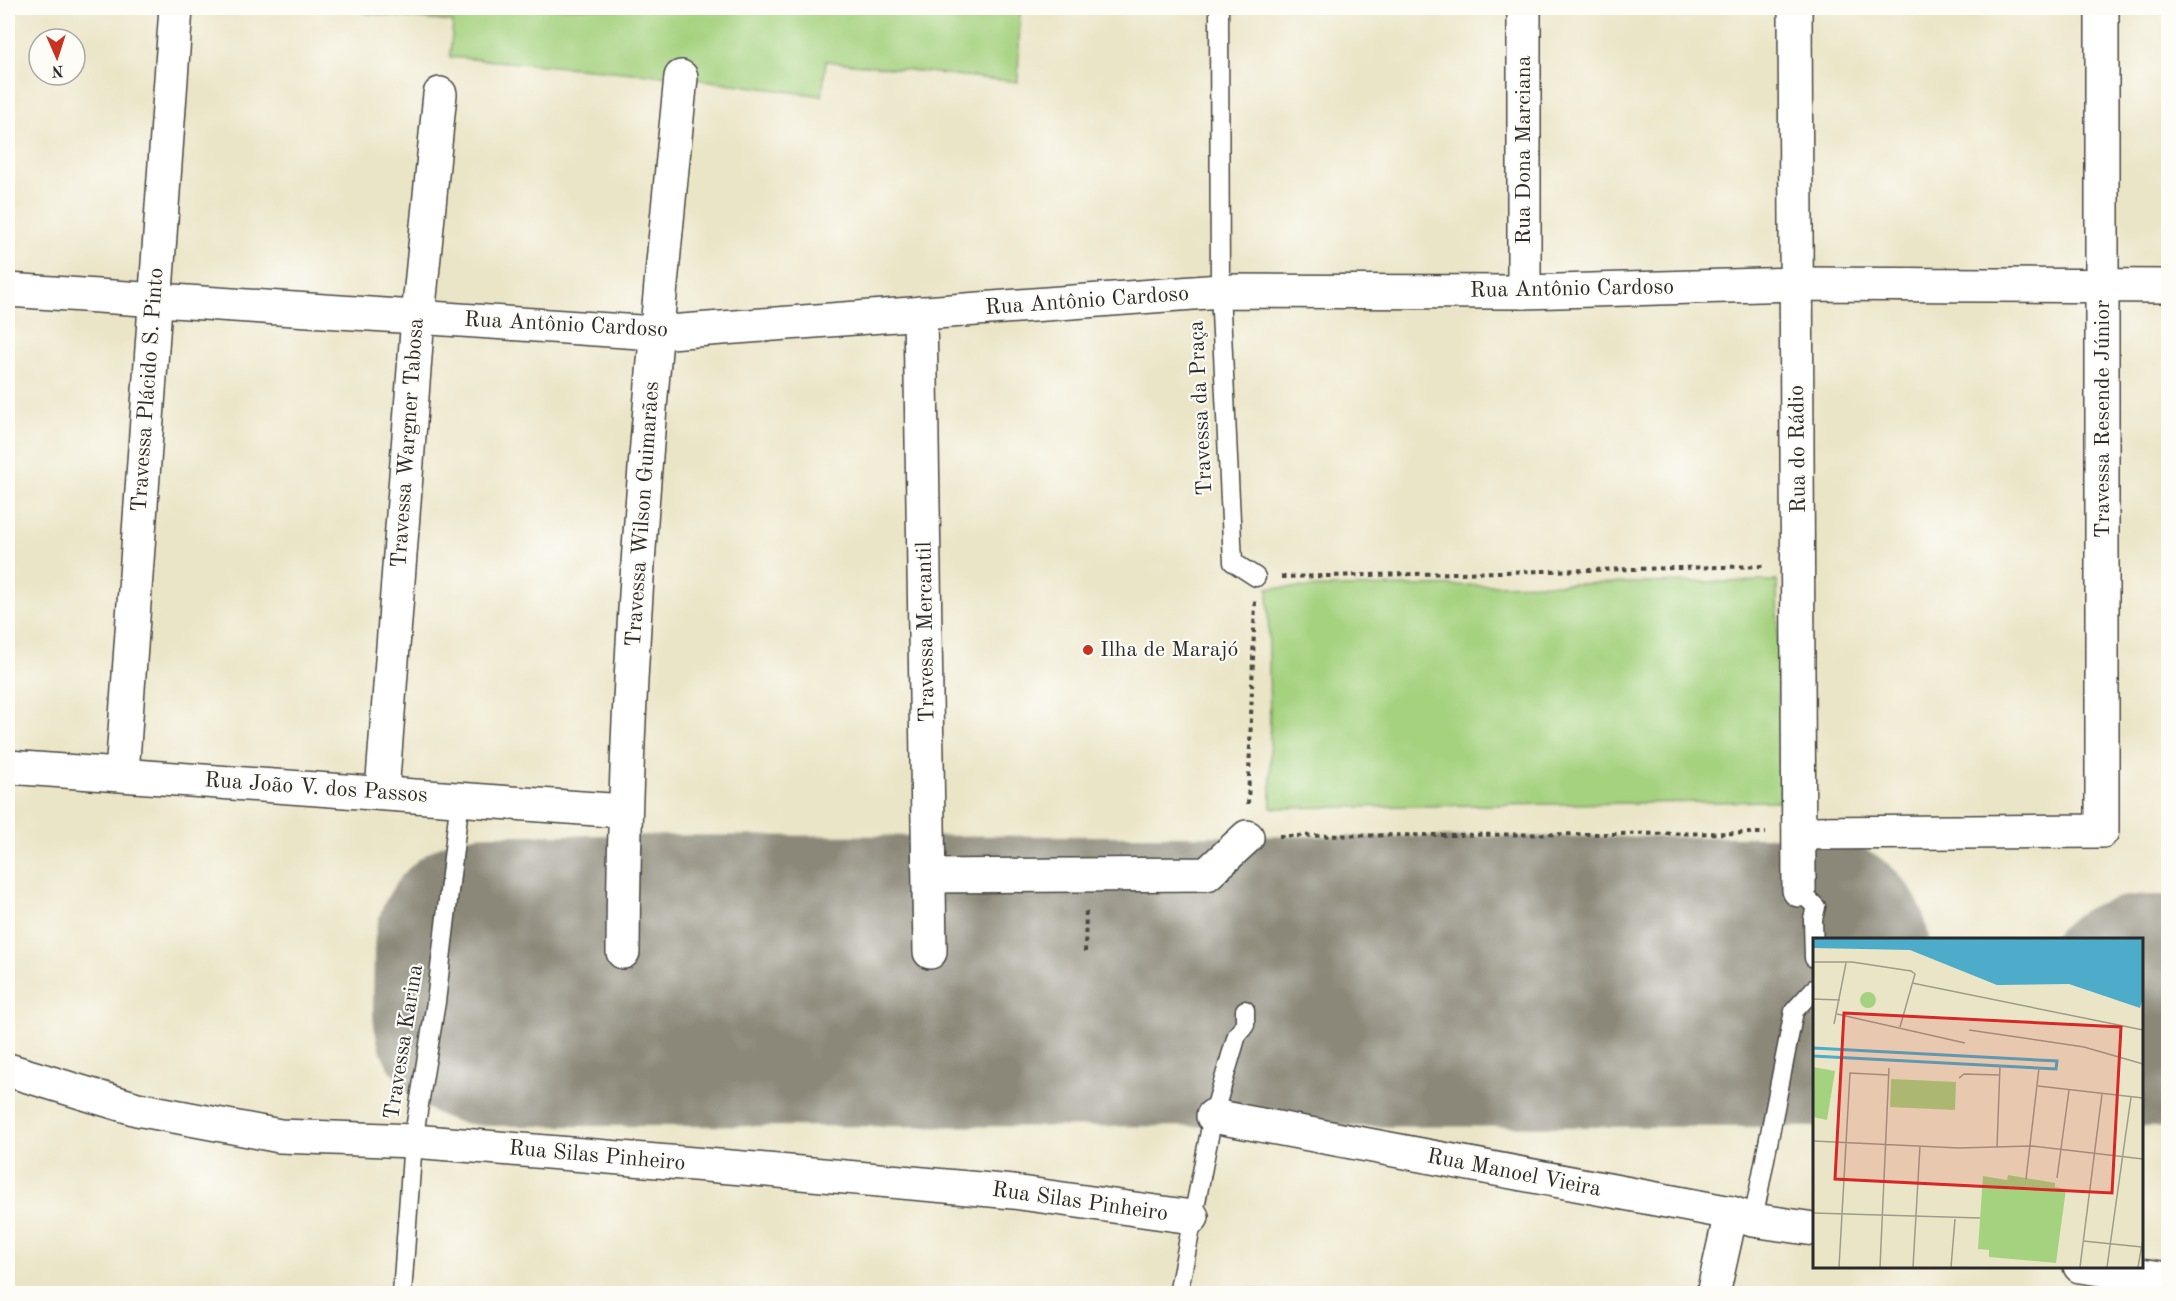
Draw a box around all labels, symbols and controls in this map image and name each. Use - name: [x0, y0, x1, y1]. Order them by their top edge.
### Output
- north arrow: [27, 27, 87, 87]
- street label: Rua Dona Marciana: [1513, 55, 1535, 244]
- text: N: [50, 62, 64, 78]
- street label: Travessa Plácido S. Pinto: [128, 267, 168, 513]
- street label: Rua Antônio Cardoso: [1470, 276, 1674, 302]
- street label: Rua Antônio Cardoso: [984, 283, 1190, 319]
- street label: Travessa Resende Júnior: [2092, 300, 2114, 538]
- street label: Rua Antônio Cardoso: [463, 309, 669, 341]
- street label: Travessa Wargner Tabosa: [388, 317, 428, 569]
- street label: Travessa da Praça: [1185, 320, 1217, 496]
- street label: Travessa Wilson Guimarães: [623, 381, 663, 647]
- street label: Rua do Rádio: [1786, 385, 1810, 513]
- street label: Travessa Mercantil: [913, 541, 939, 723]
- place label: Ilha de Marajó: [1100, 639, 1239, 661]
- marker: Ilha de Marajó: [1081, 643, 1095, 657]
- street label: Rua João V. dos Passos: [204, 769, 428, 807]
- inset map: [1813, 938, 2143, 1268]
- street label: Travessa Karina: [381, 963, 427, 1121]
- street label: Rua Silas Pinheiro: [508, 1137, 686, 1175]
- street label: Rua Manoel Vieira: [1425, 1145, 1603, 1201]
- street label: Rua Silas Pinheiro: [991, 1179, 1169, 1225]

